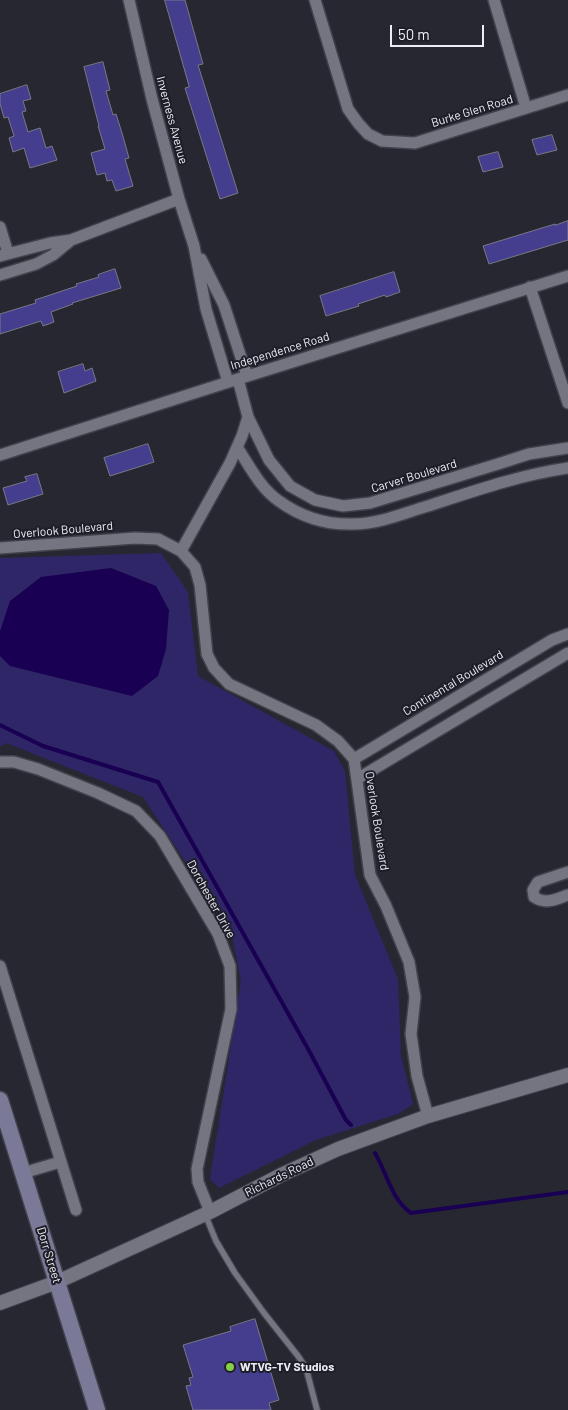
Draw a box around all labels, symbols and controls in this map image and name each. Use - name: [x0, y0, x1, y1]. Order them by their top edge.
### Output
- scale bar: [393, 15, 487, 47]
- text: 50 m: [398, 25, 430, 43]
- street label: Inverness Avenue: [153, 75, 191, 165]
- street label: Burke Glen Road: [429, 92, 515, 130]
- street label: Independence Road: [229, 329, 331, 373]
- street label: Carver Boulevard: [369, 456, 459, 496]
- street label: Overlook Boulevard: [13, 518, 113, 542]
- street label: Continental Boulevard: [400, 647, 506, 719]
- street label: Overlook Boulevard: [362, 770, 392, 872]
- street label: Dorchester Drive: [184, 857, 238, 941]
- street label: Richards Road: [242, 1154, 316, 1200]
- street label: Dorr Street: [34, 1225, 64, 1285]
- place label: WTVG-TV Studios: [240, 1360, 334, 1374]
- marker: WTVG-TV Studios: [224, 1361, 236, 1373]

